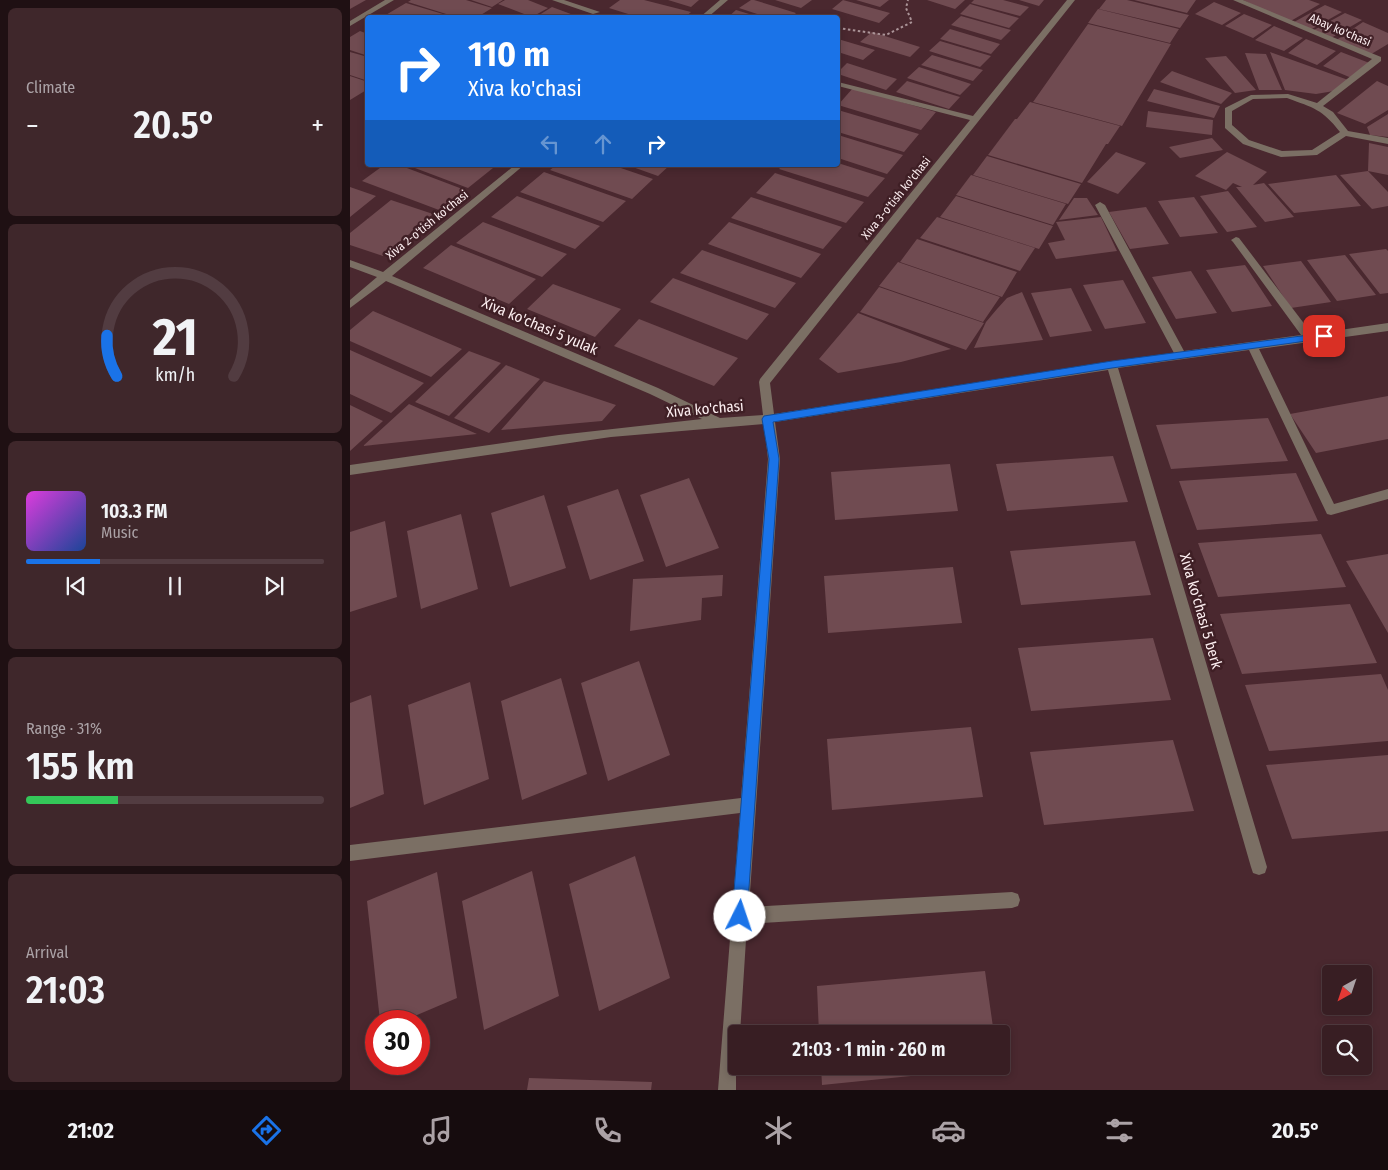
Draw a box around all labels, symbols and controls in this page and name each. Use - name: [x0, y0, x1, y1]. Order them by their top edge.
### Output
- street label: Abay ko'chasi: [1307, 11, 1373, 49]
- text: 110 m: [468, 33, 550, 75]
- icon: right: [385, 35, 450, 100]
- text: Xiva ko'chasi: [468, 75, 582, 102]
- text: Climate: [26, 78, 75, 97]
- text: 20.5°: [134, 102, 216, 148]
- text: −: [26, 109, 39, 142]
- text: +: [311, 109, 324, 142]
- icon: left: [536, 130, 564, 158]
- icon: ahead: [589, 130, 617, 158]
- icon: right: [642, 130, 670, 158]
- street label: Xiva 3-o'tish ko'chasi: [858, 154, 934, 242]
- street label: Xiva 2-o'tish ko'chasi: [383, 188, 471, 262]
- street label: Xiva ko'chasi 5 yulak: [479, 293, 601, 359]
- text: 21: [151, 306, 198, 369]
- pin: [1303, 315, 1345, 357]
- icon: arrive: [1310, 322, 1338, 350]
- text: km/h: [155, 364, 195, 386]
- street label: Xiva ko'chasi: [666, 397, 744, 421]
- text: 103.3 FM: [101, 500, 167, 523]
- text: Music: [101, 523, 138, 542]
- street label: Xiva ko'chasi 5 berk: [1176, 551, 1226, 671]
- icon: previous: [62, 572, 90, 600]
- icon: pause: [161, 572, 189, 600]
- icon: next: [260, 572, 288, 600]
- text: Range · 31%: [26, 719, 102, 738]
- text: 155 km: [26, 743, 135, 789]
- position arrow: [713, 889, 765, 941]
- text: Arrival: [26, 943, 68, 962]
- north arrow: [1322, 965, 1372, 1015]
- map controls: [1322, 965, 1372, 1075]
- text: 21:03: [26, 967, 105, 1013]
- speed limit sign: 30: [365, 1010, 430, 1075]
- button: search: [1322, 1025, 1372, 1075]
- text: 21:03 · 1 min · 260 m: [792, 1038, 946, 1061]
- icon: directions: [249, 1113, 284, 1148]
- icon: music: [420, 1113, 455, 1148]
- icon: phone: [590, 1113, 625, 1148]
- icon: climate: [761, 1113, 796, 1148]
- icon: car: [931, 1113, 966, 1148]
- icon: filters: [1102, 1113, 1137, 1148]
- text: 21:02: [68, 1117, 114, 1144]
- text: 20.5°: [1272, 1117, 1320, 1144]

